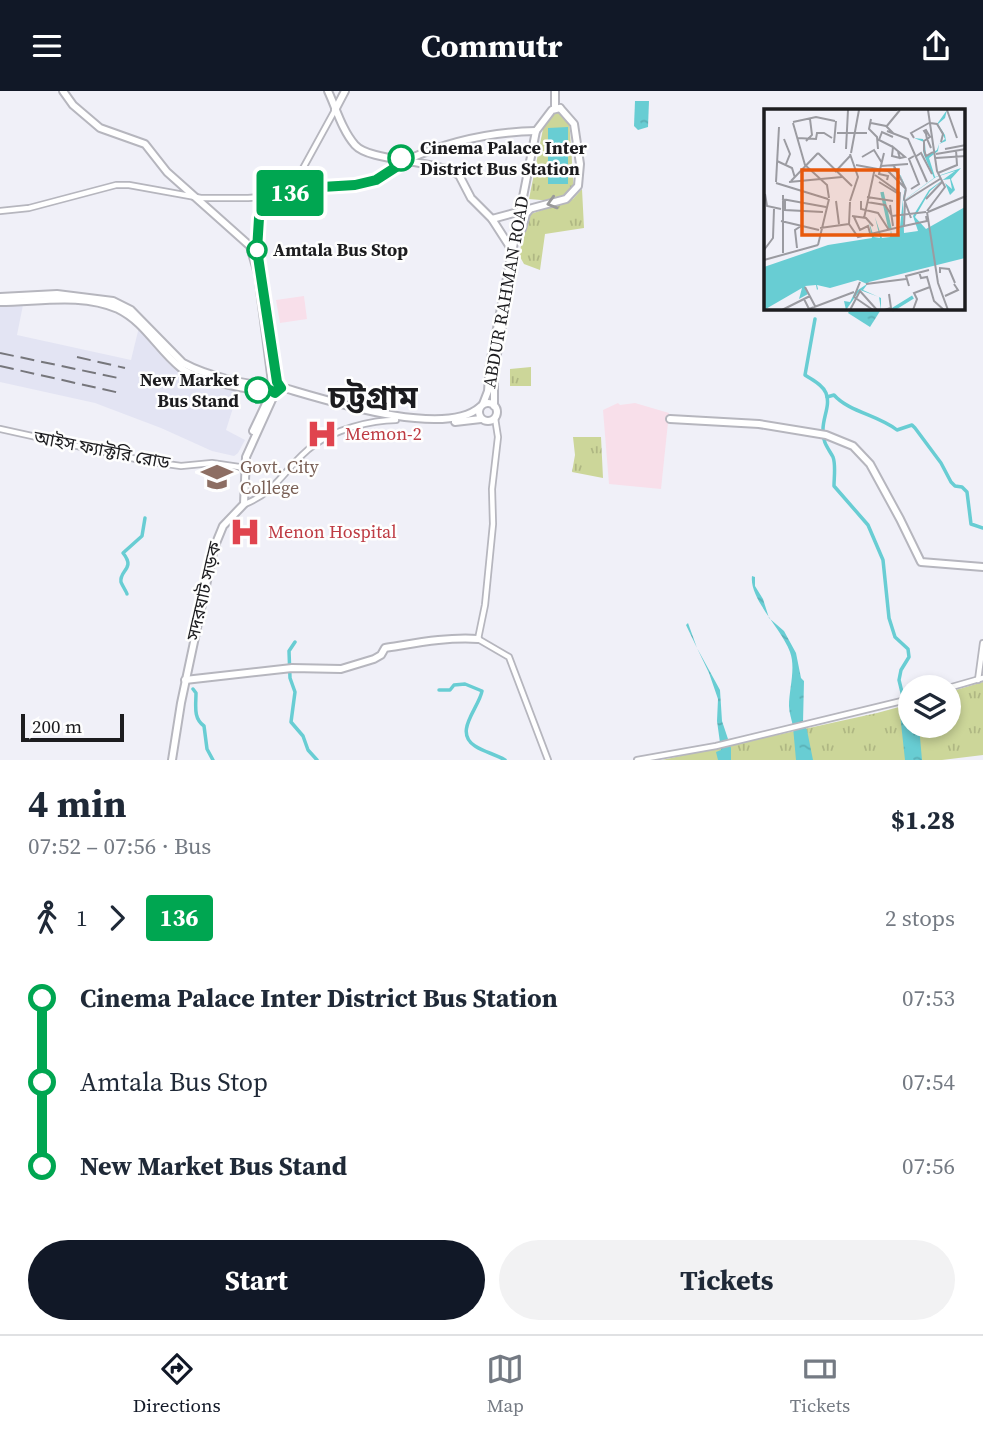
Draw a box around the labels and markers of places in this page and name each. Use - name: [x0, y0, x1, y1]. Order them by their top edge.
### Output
- place label: Cinema Palace Inter District Bus Station: [420, 135, 588, 181]
- marker: Cinema Palace Inter District Bus Station: [388, 145, 414, 171]
- place label: Amtala Bus Stop: [273, 237, 408, 262]
- marker: Amtala Bus Stop: [247, 240, 267, 260]
- place label: New Market Bus Stand: [140, 367, 240, 413]
- marker: New Market Bus Stand: [245, 377, 271, 403]
- hospital icon: Memon-2: [305, 417, 339, 451]
- place label: Memon-2: [345, 421, 422, 446]
- place label: Govt. City College: [240, 454, 319, 500]
- school or university icon: Govt. City College: [200, 460, 234, 494]
- hospital icon: Menon Hospital: [228, 515, 262, 549]
- place label: Menon Hospital: [268, 519, 397, 544]

